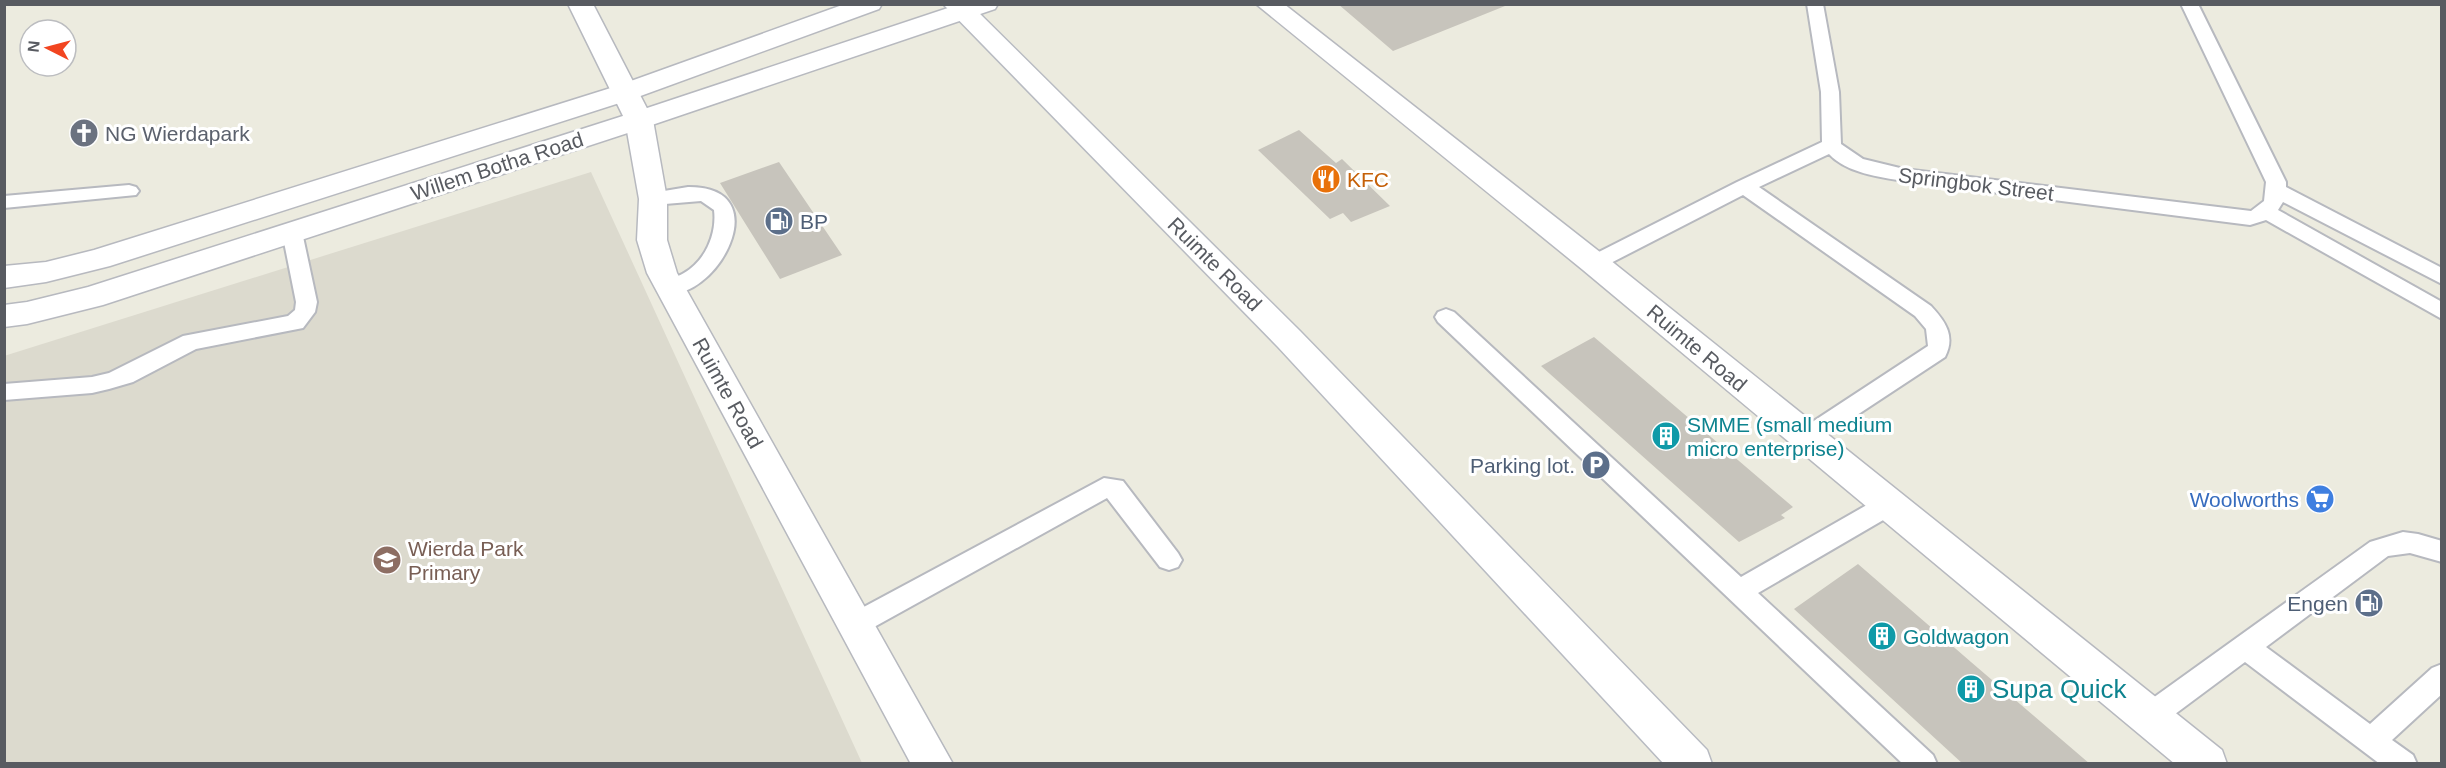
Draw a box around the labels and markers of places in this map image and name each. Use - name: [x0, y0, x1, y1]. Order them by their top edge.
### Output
- church icon: NG Wierdapark: [68, 117, 100, 149]
- place label: NG Wierdapark: [105, 122, 250, 145]
- restaurant icon: KFC: [1310, 163, 1342, 195]
- place label: KFC: [1347, 168, 1389, 191]
- fuel station icon: BP: [763, 205, 795, 237]
- place label: BP: [800, 210, 828, 233]
- place label: SMME (small medium micro enterprise): [1687, 413, 1892, 460]
- building icon: SMME (small medium micro enterprise): [1650, 420, 1682, 452]
- parking icon: Parking lot.: [1580, 449, 1612, 481]
- place label: Parking lot.: [1470, 454, 1575, 477]
- supermarket icon: Woolworths: [2304, 483, 2336, 515]
- place label: Woolworths: [2190, 488, 2299, 511]
- place label: Wierda Park Primary: [408, 537, 524, 584]
- school or university icon: Wierda Park Primary: [371, 544, 403, 576]
- fuel station icon: Engen: [2353, 587, 2385, 619]
- place label: Engen: [2287, 592, 2348, 615]
- building icon: Goldwagon: [1866, 620, 1898, 652]
- place label: Goldwagon: [1903, 625, 2009, 648]
- building icon: Supa Quick: [1955, 673, 1987, 705]
- place label: Supa Quick: [1992, 674, 2127, 704]

